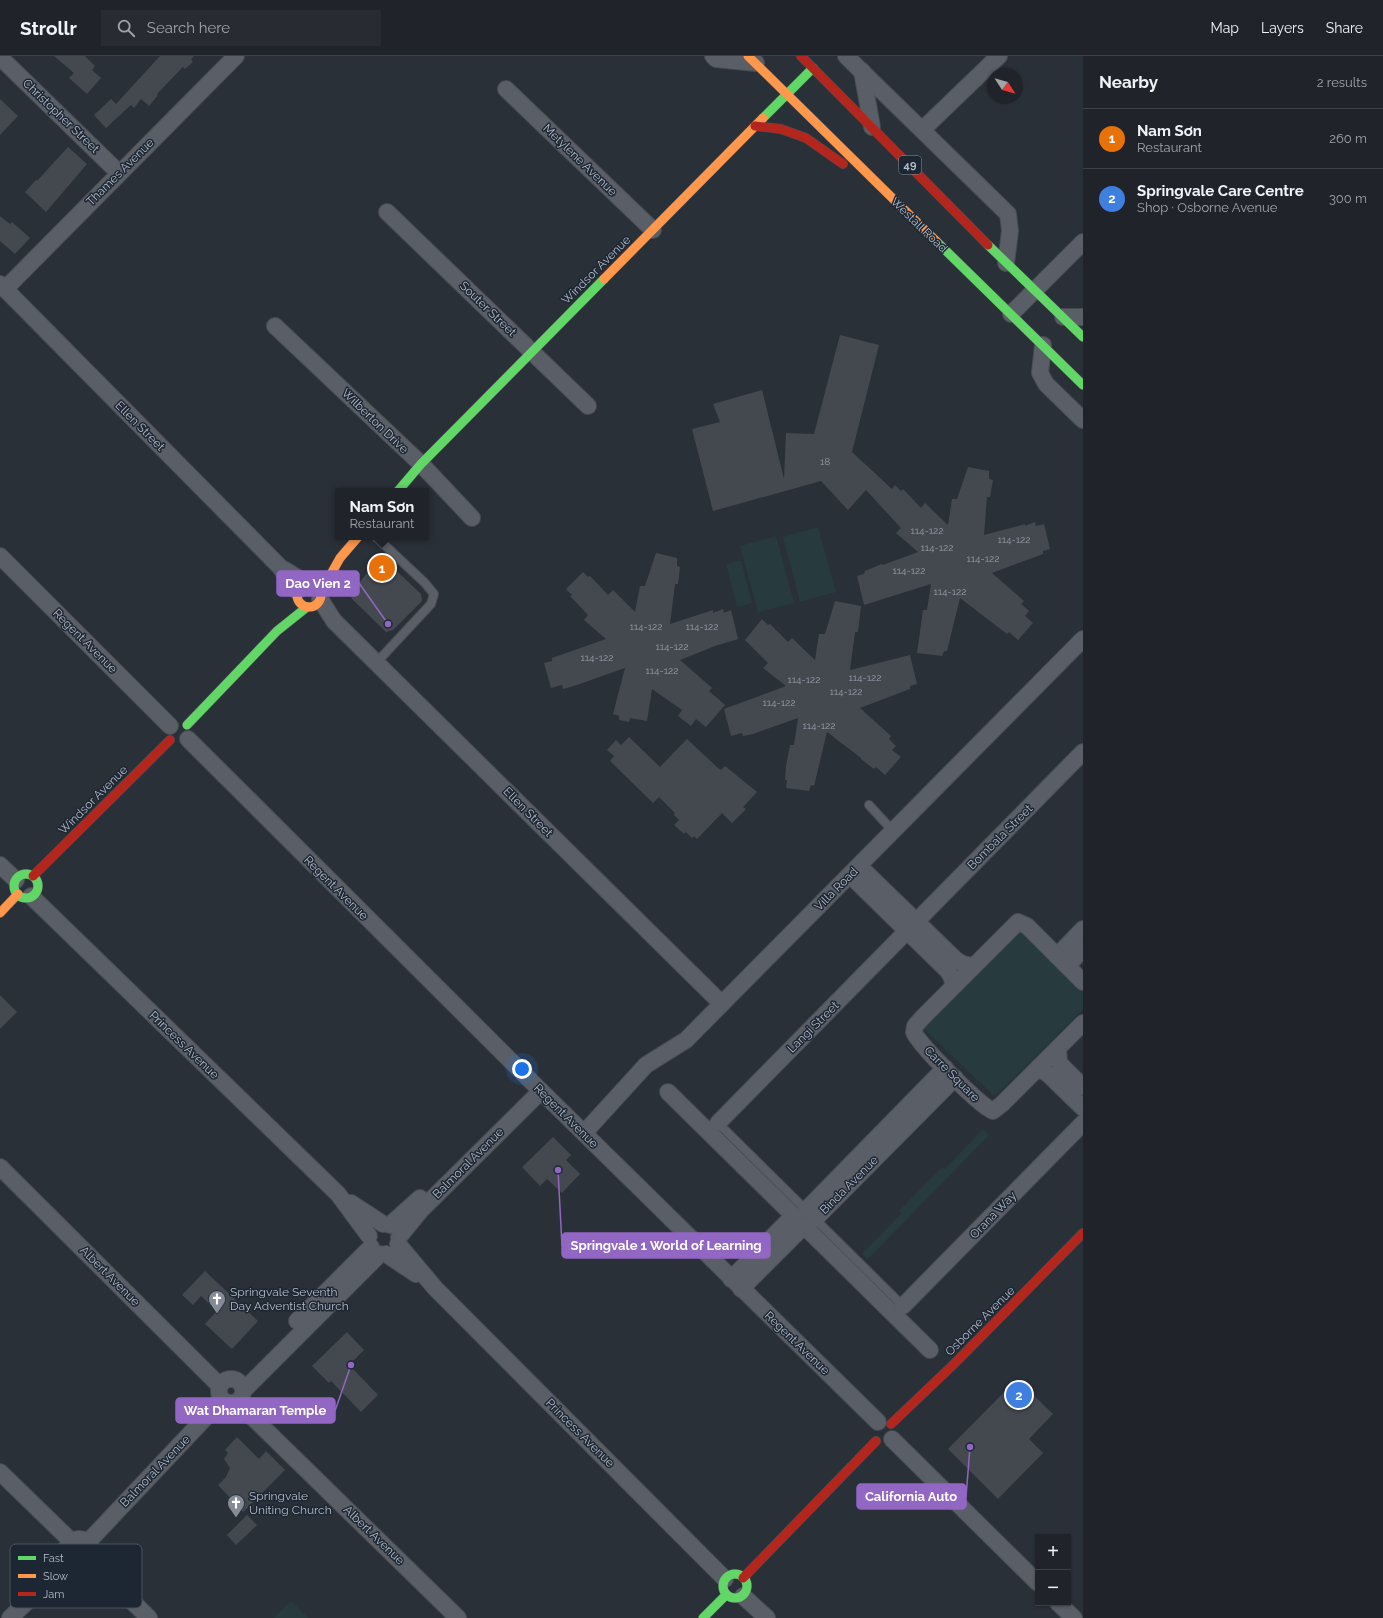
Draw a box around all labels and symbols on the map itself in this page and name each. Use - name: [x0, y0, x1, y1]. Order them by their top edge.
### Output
- north arrow: [987, 68, 1023, 104]
- street label: Christopher Street: [20, 76, 102, 156]
- street label: Metylene Avenue: [540, 121, 620, 199]
- street label: Thames Avenue: [83, 135, 157, 209]
- road number: 49: [899, 156, 921, 174]
- street label: Westall Road: [888, 195, 950, 255]
- street label: Windsor Avenue: [559, 233, 633, 307]
- street label: Souter Street: [457, 279, 519, 339]
- street label: Wilberton Drive: [339, 386, 411, 456]
- street label: Ellen Street: [112, 398, 168, 454]
- house number: 18: [820, 456, 830, 467]
- house number: 114-122: [911, 525, 943, 536]
- house number: 114-122: [998, 534, 1030, 545]
- house number: 114-122: [921, 542, 953, 553]
- pin: 1: [369, 553, 395, 583]
- house number: 114-122: [967, 553, 999, 564]
- house number: 114-122: [893, 565, 925, 576]
- callout: Dao Vien 2: [277, 571, 359, 596]
- text: Dao Vien 2: [285, 576, 351, 591]
- house number: 114-122: [934, 586, 966, 597]
- street label: Regent Avenue: [50, 606, 120, 676]
- house number: 114-122: [630, 621, 662, 632]
- house number: 114-122: [686, 621, 718, 632]
- house number: 114-122: [656, 641, 688, 652]
- house number: 114-122: [581, 652, 613, 663]
- house number: 114-122: [646, 665, 678, 676]
- house number: 114-122: [849, 672, 881, 683]
- house number: 114-122: [788, 674, 820, 685]
- house number: 114-122: [830, 686, 862, 697]
- house number: 114-122: [763, 697, 795, 708]
- house number: 114-122: [803, 720, 835, 731]
- street label: Windsor Avenue: [56, 763, 130, 837]
- street label: Ellen Street: [500, 784, 556, 840]
- street label: Bombala Street: [965, 802, 1035, 872]
- street label: Regent Avenue: [301, 853, 371, 923]
- street label: Villa Road: [811, 864, 861, 914]
- street label: Langi Street: [784, 998, 842, 1056]
- street label: Princess Avenue: [146, 1008, 222, 1082]
- street label: Carre Square: [921, 1043, 983, 1105]
- your location: [512, 1059, 532, 1079]
- street label: Regent Avenue: [531, 1081, 601, 1151]
- street label: Balmoral Avenue: [430, 1125, 506, 1201]
- street label: Binda Avenue: [817, 1153, 881, 1217]
- street label: Orana Way: [967, 1188, 1019, 1242]
- callout: Springvale 1 World of Learning: [562, 1233, 770, 1258]
- text: Springvale 1 World of Learning: [570, 1238, 762, 1253]
- street label: Albert Avenue: [77, 1243, 143, 1309]
- street label: Osborne Avenue: [942, 1283, 1018, 1359]
- place label: Springvale Seventh Day Adventist Church: [230, 1285, 349, 1313]
- church icon: Springvale Seventh Day Adventist Church: [207, 1289, 227, 1314]
- street label: Regent Avenue: [762, 1308, 832, 1378]
- pin: 2: [1006, 1380, 1032, 1410]
- street label: Princess Avenue: [543, 1396, 617, 1470]
- callout: Wat Dhamaran Temple: [176, 1398, 335, 1423]
- text: Wat Dhamaran Temple: [184, 1403, 326, 1418]
- street label: Balmoral Avenue: [117, 1432, 193, 1510]
- callout: California Auto: [857, 1484, 966, 1509]
- place label: Springvale Uniting Church: [249, 1489, 332, 1517]
- text: California Auto: [865, 1489, 957, 1504]
- church icon: Springvale Uniting Church: [226, 1493, 246, 1518]
- street label: Albert Avenue: [341, 1503, 407, 1567]
- legend: [10, 1544, 142, 1608]
- text: Fast: [43, 1552, 64, 1565]
- text: Slow: [43, 1570, 68, 1583]
- text: Jam: [43, 1588, 64, 1601]

